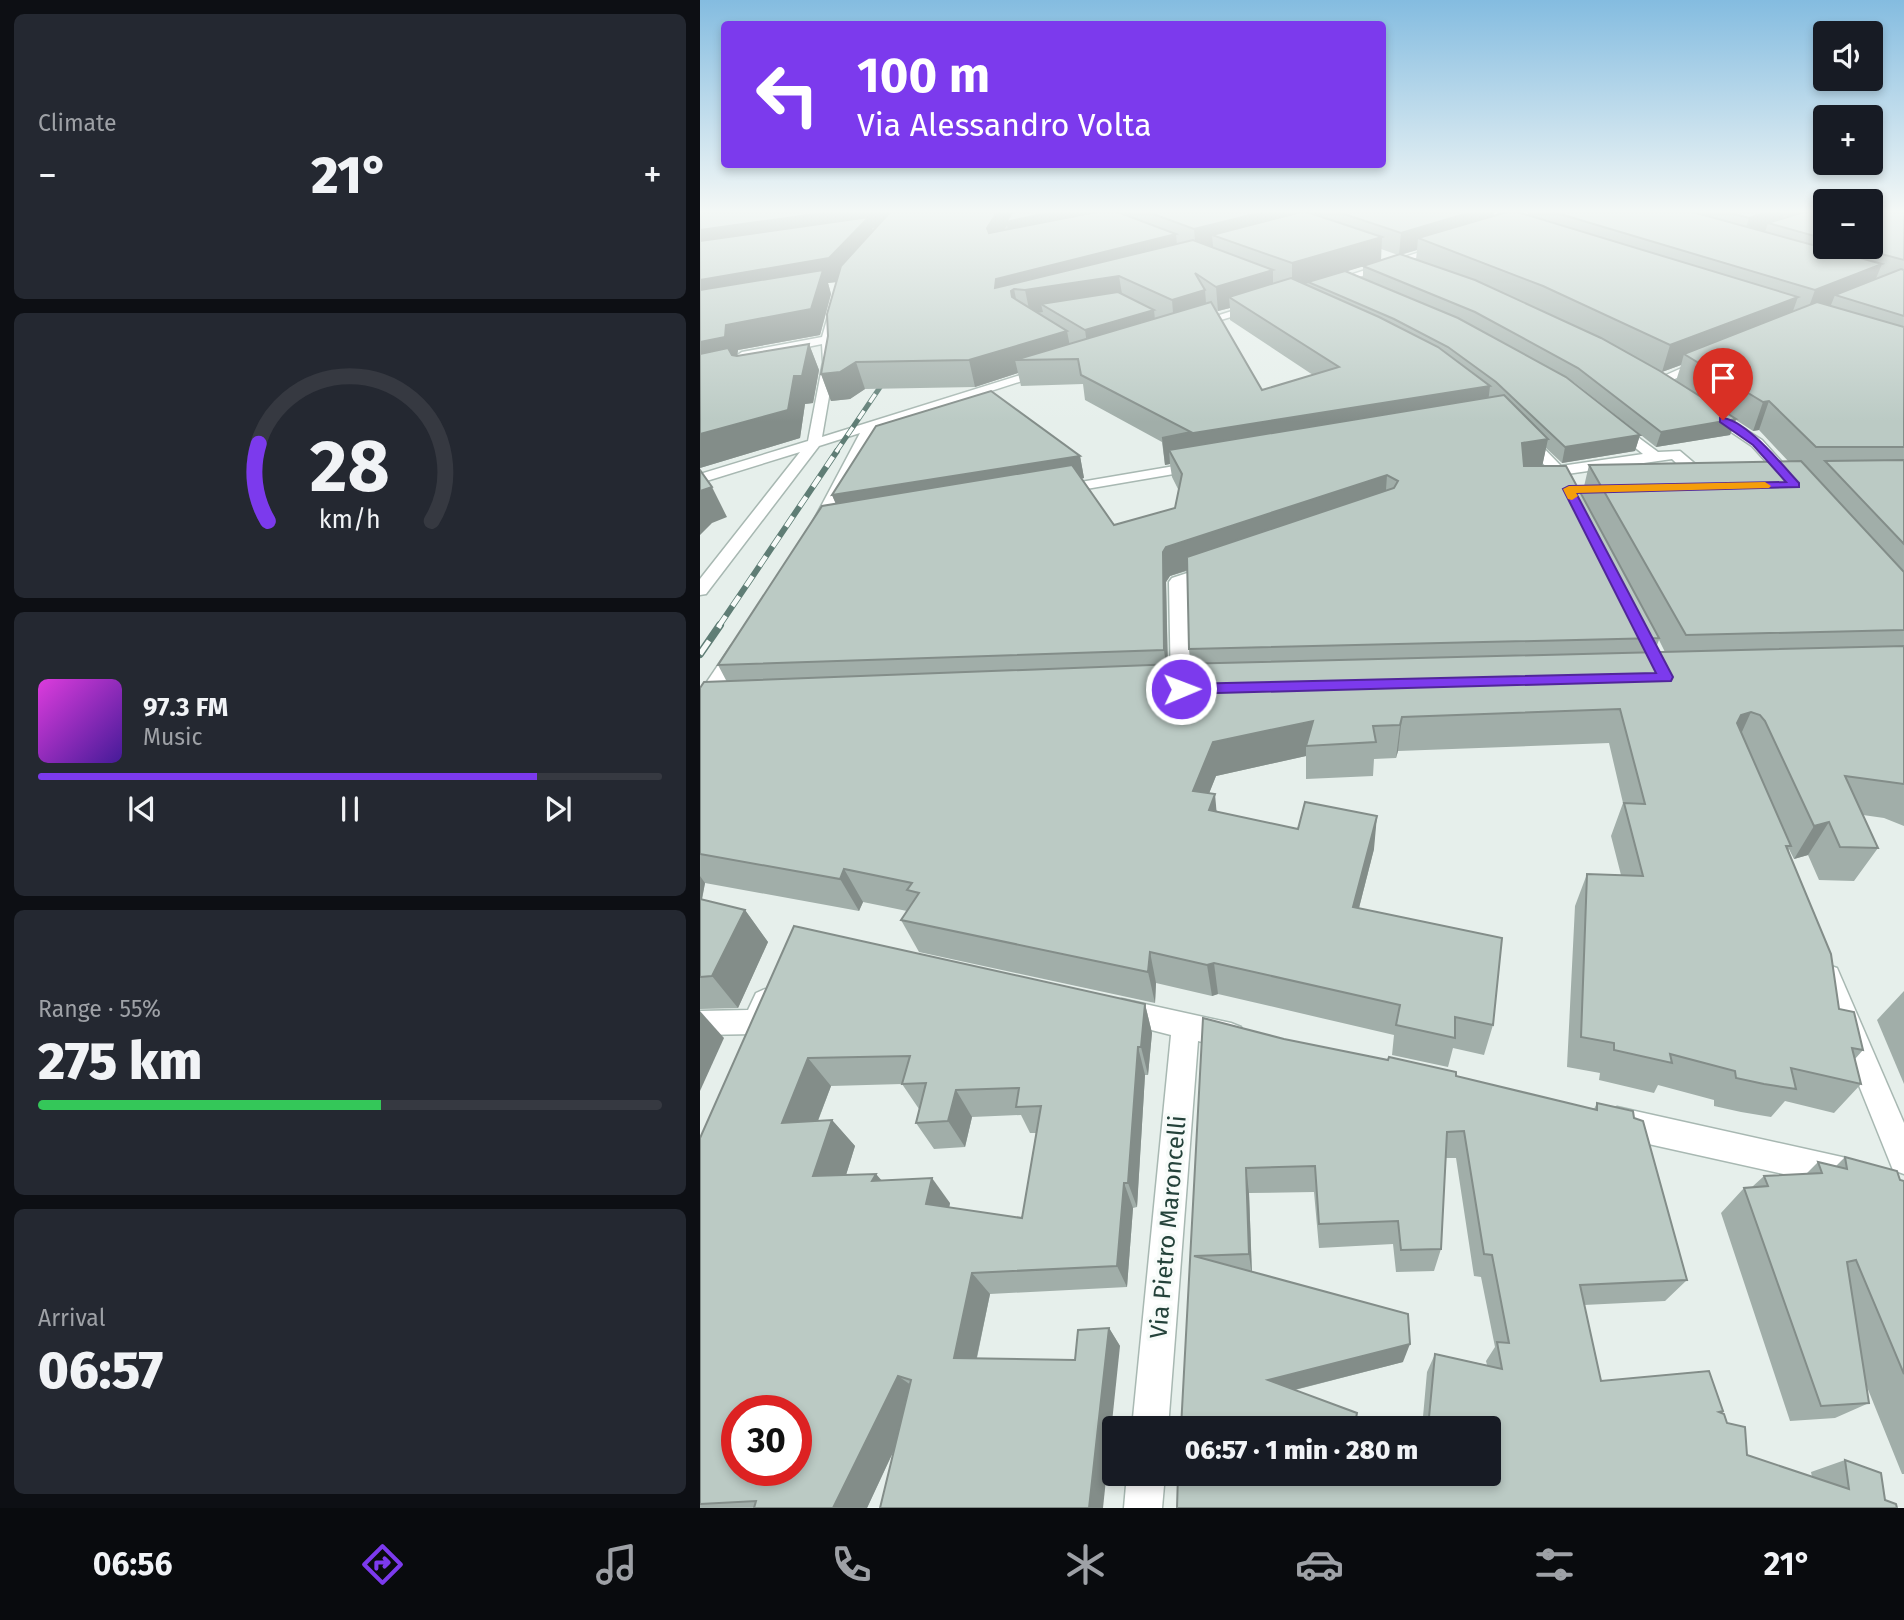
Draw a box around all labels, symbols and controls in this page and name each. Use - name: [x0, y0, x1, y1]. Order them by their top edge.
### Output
- map controls: [1813, 21, 1883, 259]
- button: sound: [1813, 21, 1883, 91]
- text: 100 m: [857, 46, 990, 105]
- icon: left: [742, 49, 833, 140]
- button: +: [1813, 105, 1883, 175]
- text: Via Alessandro Volta: [857, 106, 1152, 144]
- text: Climate: [38, 109, 117, 137]
- text: 21°: [311, 144, 389, 207]
- text: −: [38, 152, 57, 198]
- text: +: [643, 152, 662, 198]
- button: −: [1813, 189, 1883, 259]
- pin: [1693, 348, 1753, 420]
- icon: arrive: [1704, 359, 1742, 397]
- text: 28: [310, 424, 390, 511]
- text: km/h: [319, 505, 381, 535]
- position arrow: [1144, 652, 1218, 726]
- text: 97.3 FM: [143, 692, 228, 723]
- text: Music: [143, 723, 203, 751]
- icon: previous: [123, 790, 161, 828]
- icon: pause: [331, 790, 369, 828]
- icon: next: [539, 790, 577, 828]
- text: Range · 55%: [38, 995, 161, 1023]
- text: 275 km: [38, 1030, 202, 1093]
- street label: Via Pietro Maroncelli: [1144, 1114, 1192, 1340]
- text: Arrival: [38, 1304, 105, 1332]
- text: 06:57: [38, 1339, 163, 1402]
- speed limit sign: 30: [721, 1395, 812, 1486]
- text: 06:57 · 1 min · 280 m: [1185, 1435, 1418, 1466]
- icon: directions: [358, 1540, 407, 1589]
- icon: music: [592, 1540, 641, 1589]
- icon: phone: [827, 1540, 876, 1589]
- icon: climate: [1061, 1540, 1110, 1589]
- icon: car: [1295, 1540, 1344, 1589]
- icon: filters: [1530, 1540, 1579, 1589]
- text: 06:56: [93, 1545, 173, 1583]
- text: 21°: [1764, 1545, 1811, 1583]

